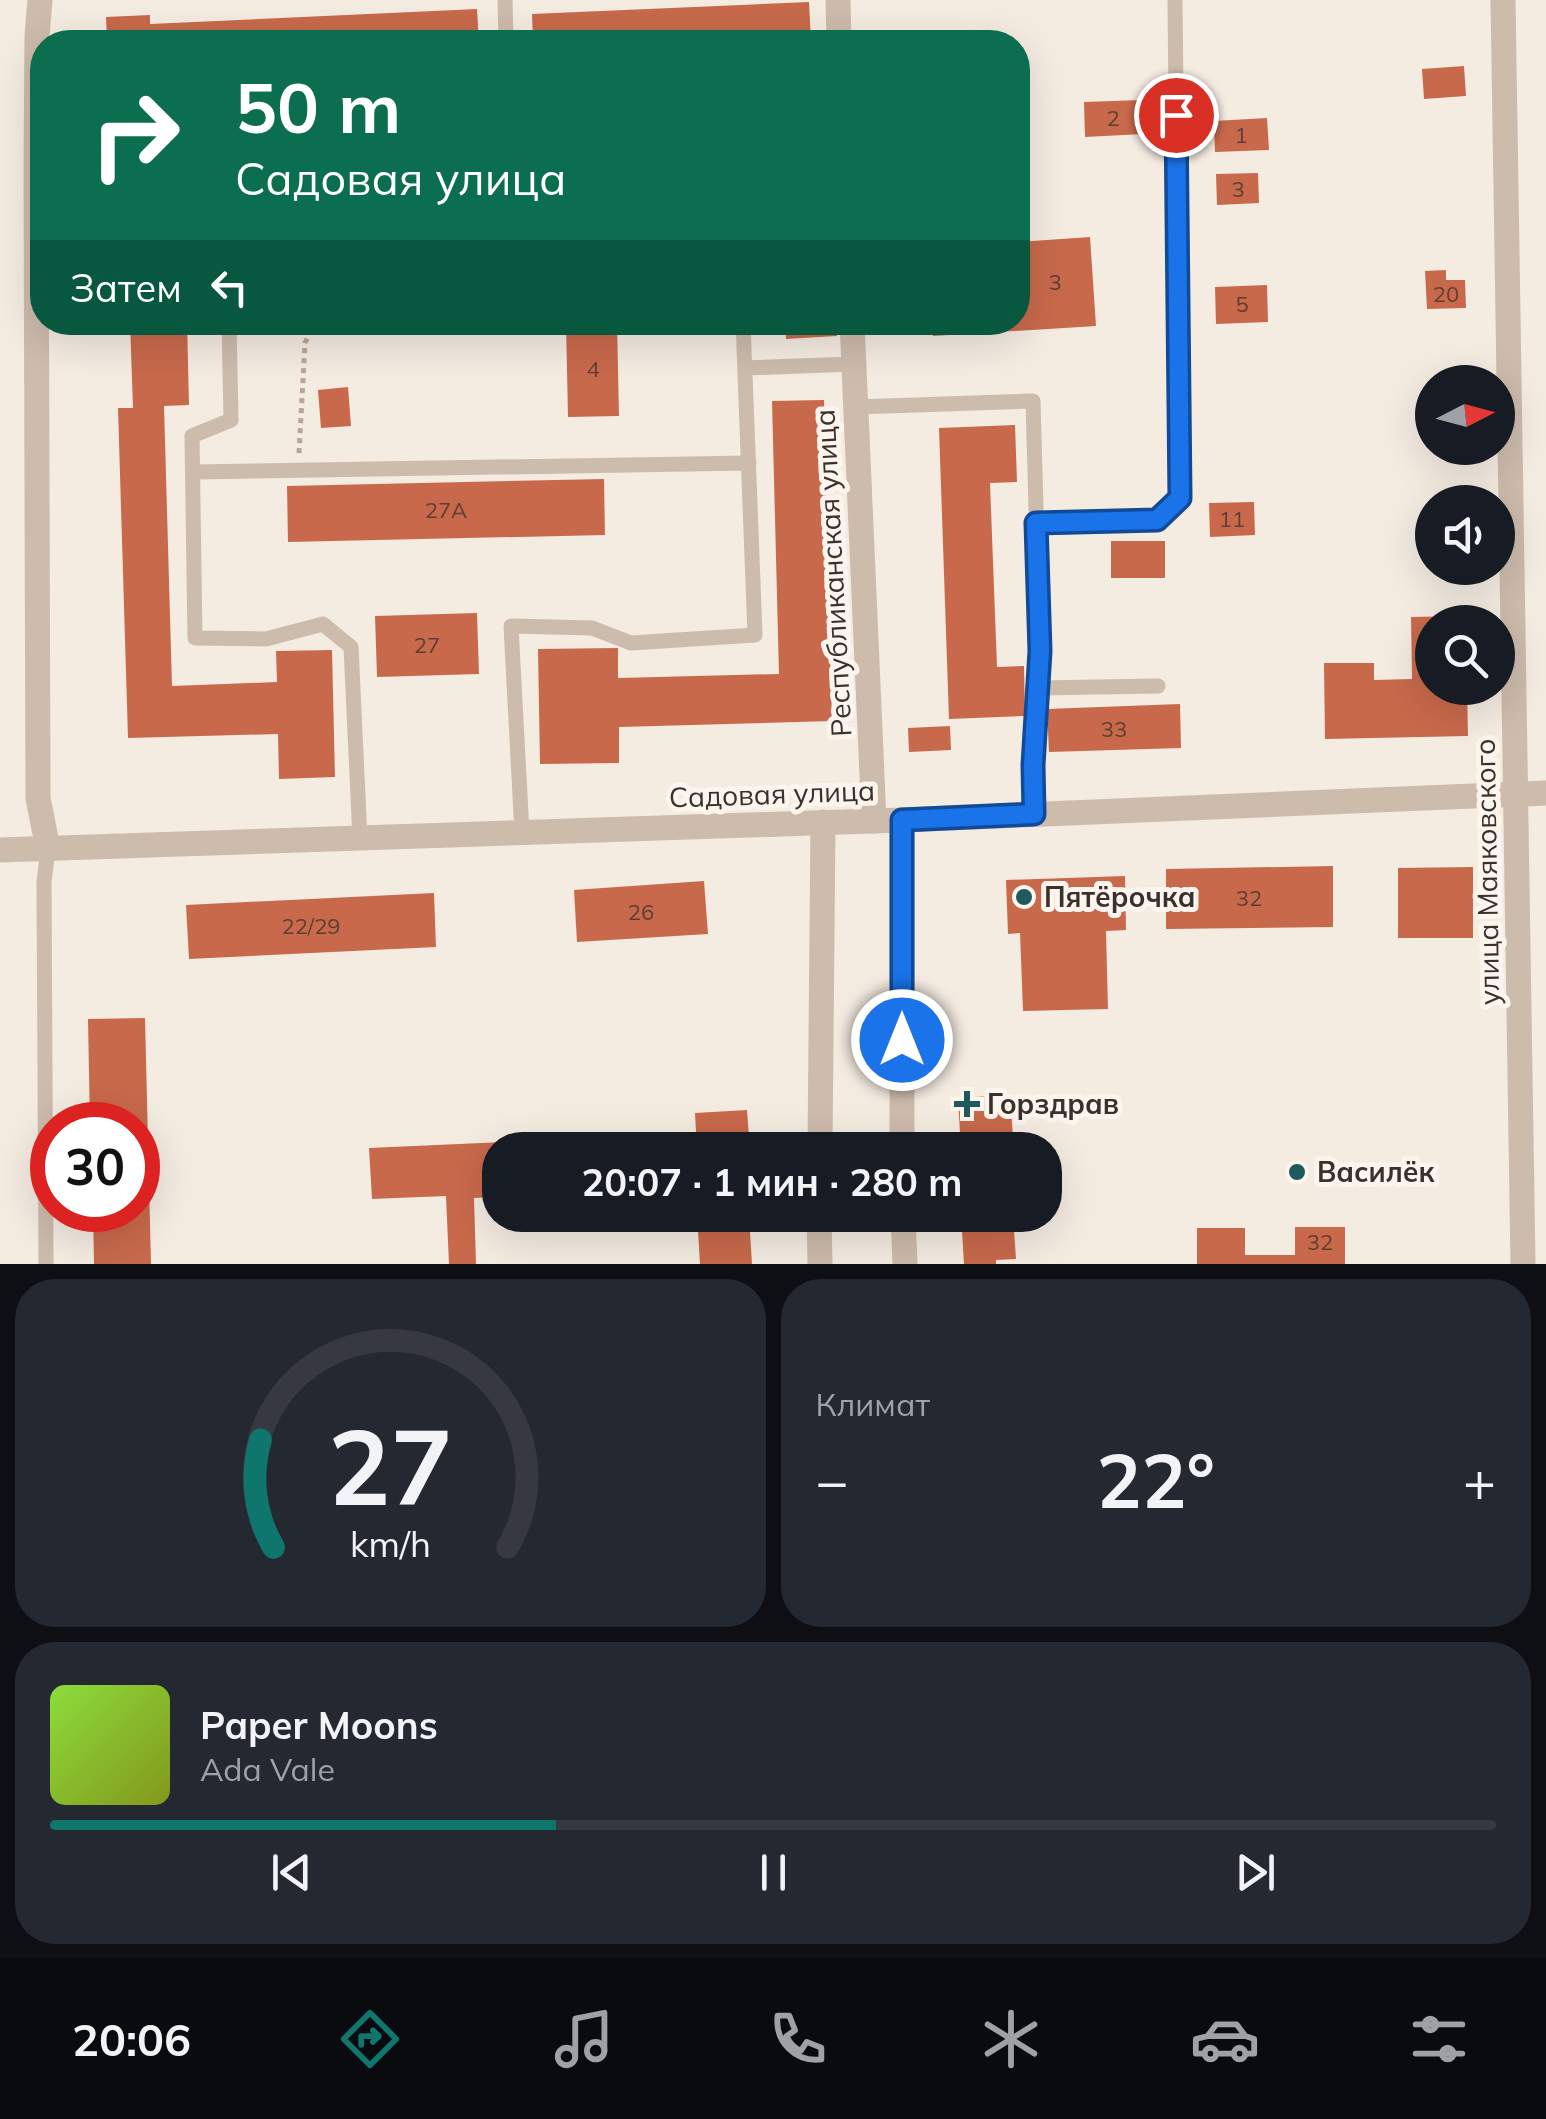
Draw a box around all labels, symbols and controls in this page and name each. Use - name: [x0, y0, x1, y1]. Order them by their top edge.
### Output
- text: 50 m: [235, 63, 401, 151]
- icon: right: [70, 70, 200, 200]
- pin: [1134, 73, 1219, 158]
- icon: arrive: [1149, 88, 1204, 143]
- house number: 2: [1106, 104, 1120, 132]
- house number: 1: [1234, 121, 1248, 149]
- text: Садовая улица: [235, 150, 566, 206]
- house number: 3: [1231, 175, 1245, 203]
- icon: left: [202, 260, 257, 315]
- text: Затем: [70, 264, 182, 312]
- house number: 3: [1048, 268, 1062, 296]
- house number: 20: [1433, 280, 1459, 308]
- house number: 5: [1235, 290, 1249, 318]
- house number: 4: [586, 355, 600, 383]
- north arrow: [1415, 365, 1515, 465]
- map controls: [1415, 365, 1515, 705]
- street label: Республиканская улица: [806, 408, 859, 738]
- button: sound: [1415, 485, 1515, 585]
- house number: 27А: [425, 496, 467, 524]
- house number: 11: [1219, 505, 1245, 533]
- button: search: [1415, 605, 1515, 705]
- house number: 27: [414, 631, 440, 659]
- house number: 33: [1101, 715, 1127, 743]
- street label: улица Маяковского: [1467, 738, 1506, 1006]
- street label: Садовая улица: [668, 772, 876, 815]
- place label: Пятёрочка: [1044, 879, 1196, 914]
- house number: 32: [1236, 884, 1262, 912]
- marker: Пятёрочка: [1013, 886, 1035, 908]
- house number: 26: [628, 898, 654, 926]
- house number: 22/29: [281, 912, 341, 940]
- position arrow: [850, 988, 954, 1092]
- place label: Горздрав: [987, 1086, 1119, 1121]
- marker: Горздрав: [956, 1093, 978, 1115]
- speed limit sign: 30: [30, 1102, 160, 1232]
- place label: Василёк: [1317, 1154, 1436, 1189]
- text: 20:07 · 1 мин · 280 m: [582, 1158, 962, 1206]
- marker: Василёк: [1286, 1161, 1308, 1183]
- house number: 32: [1307, 1228, 1333, 1256]
- text: Климат: [816, 1384, 930, 1424]
- text: 27: [328, 1400, 453, 1531]
- text: 22°: [1097, 1433, 1215, 1527]
- text: −: [816, 1446, 849, 1515]
- text: +: [1463, 1446, 1496, 1515]
- text: km/h: [350, 1521, 431, 1566]
- text: Paper Moons: [200, 1701, 438, 1749]
- text: Ada Vale: [200, 1749, 335, 1789]
- icon: previous: [264, 1845, 319, 1900]
- icon: pause: [746, 1845, 801, 1900]
- icon: next: [1228, 1845, 1283, 1900]
- icon: directions: [335, 2004, 405, 2074]
- icon: music: [549, 2004, 619, 2074]
- icon: phone: [763, 2004, 833, 2074]
- icon: climate: [976, 2004, 1046, 2074]
- icon: car: [1190, 2004, 1260, 2074]
- icon: filters: [1404, 2004, 1474, 2074]
- text: 20:06: [72, 2011, 191, 2067]

